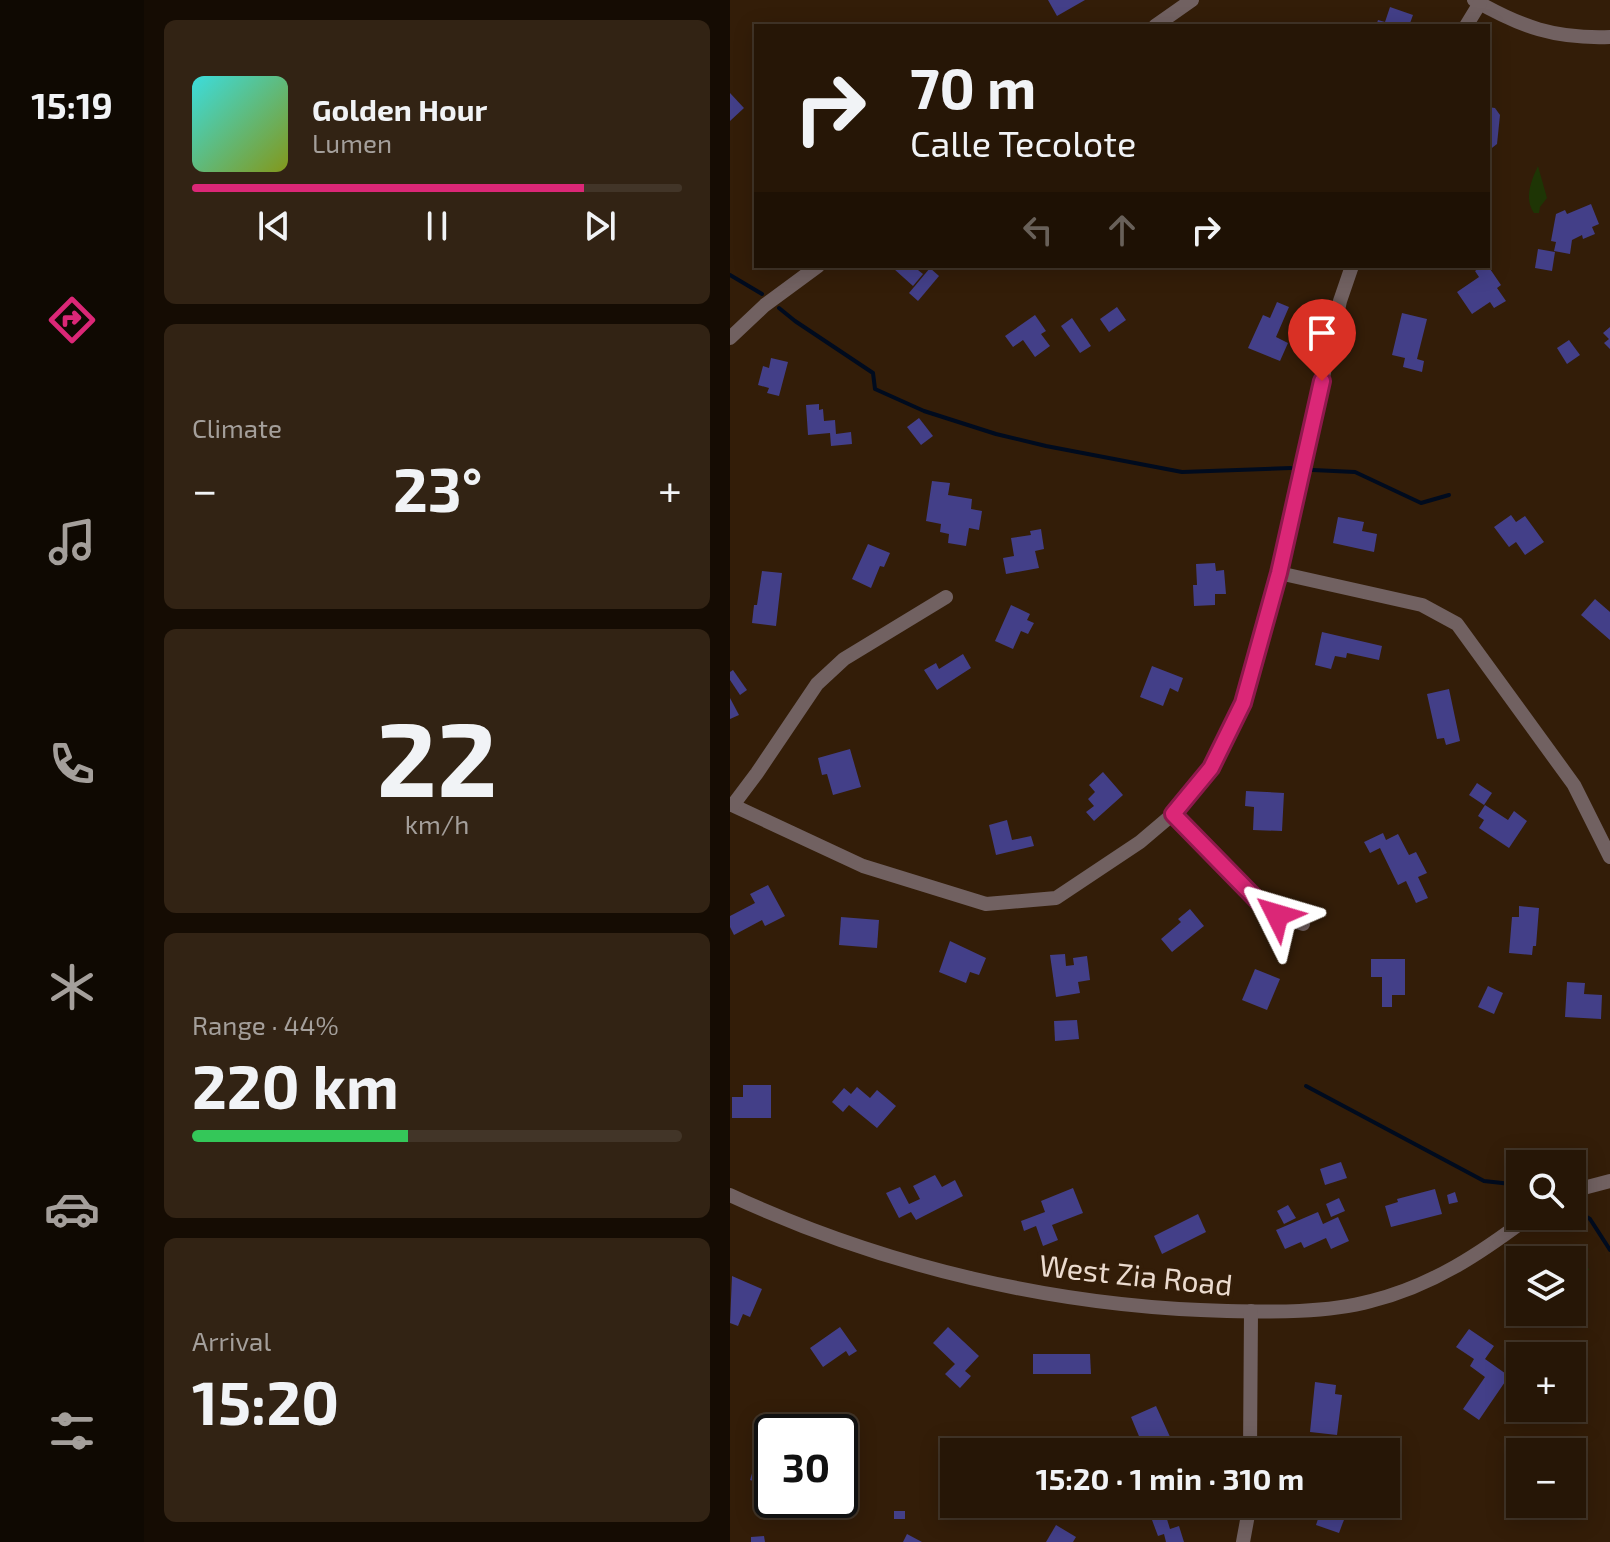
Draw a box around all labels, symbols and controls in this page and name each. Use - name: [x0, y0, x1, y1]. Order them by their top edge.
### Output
- text: 70 m: [910, 53, 1036, 120]
- icon: right: [778, 56, 882, 160]
- text: 15:19: [31, 83, 113, 126]
- text: Golden Hour: [312, 91, 487, 127]
- text: Calle Tecolote: [910, 121, 1136, 164]
- text: Lumen: [312, 127, 392, 158]
- icon: previous: [252, 204, 296, 248]
- icon: pause: [415, 204, 459, 248]
- icon: next: [578, 204, 622, 248]
- icon: left: [1016, 208, 1060, 252]
- icon: ahead: [1100, 208, 1144, 252]
- icon: right: [1184, 208, 1228, 252]
- icon: directions: [44, 292, 100, 348]
- pin: [1288, 299, 1356, 381]
- icon: arrive: [1300, 311, 1344, 355]
- text: Climate: [192, 412, 282, 443]
- text: 23°: [393, 452, 483, 524]
- text: −: [192, 462, 218, 515]
- text: +: [658, 462, 682, 515]
- icon: music: [44, 514, 100, 570]
- text: 22: [377, 693, 497, 818]
- icon: phone: [44, 736, 100, 792]
- text: km/h: [405, 808, 469, 839]
- position arrow: [1235, 873, 1319, 957]
- icon: climate: [44, 959, 100, 1015]
- text: Range · 44%: [192, 1009, 339, 1040]
- text: 220 km: [192, 1049, 399, 1121]
- map controls: [1506, 1150, 1586, 1518]
- button: search: [1506, 1150, 1586, 1230]
- icon: car: [44, 1181, 100, 1237]
- street label: West Zia Road: [1038, 1246, 1234, 1302]
- button: layers: [1506, 1246, 1586, 1326]
- text: Arrival: [192, 1325, 271, 1356]
- button: +: [1506, 1342, 1586, 1422]
- text: 15:20: [192, 1365, 339, 1437]
- icon: filters: [44, 1403, 100, 1459]
- speed limit sign: 30: [754, 1414, 858, 1518]
- button: −: [1506, 1438, 1586, 1518]
- text: 15:20 · 1 min · 310 m: [1036, 1460, 1304, 1496]

